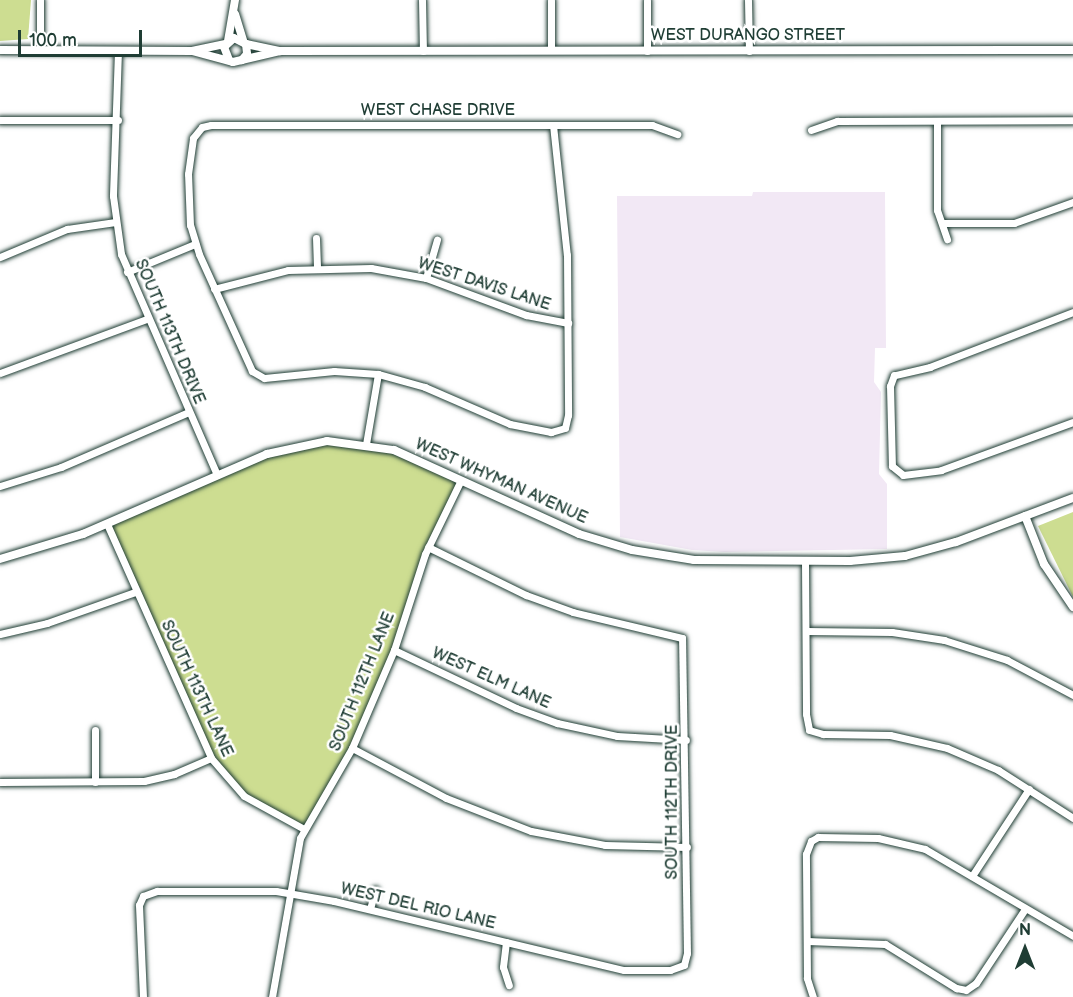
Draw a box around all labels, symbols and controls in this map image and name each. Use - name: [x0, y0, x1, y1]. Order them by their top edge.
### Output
- scale bar: [21, 18, 146, 56]
- street label: WEST DURANGO STREET: [651, 26, 845, 46]
- text: 100 m: [29, 30, 77, 51]
- street label: WEST CHASE DRIVE: [361, 101, 515, 121]
- street label: WEST DAVIS LANE: [415, 254, 553, 316]
- street label: SOUTH 113TH DRIVE: [130, 257, 208, 407]
- street label: WEST WHYMAN AVENUE: [412, 435, 590, 529]
- street label: SOUTH 112TH LANE: [326, 610, 400, 754]
- street label: SOUTH 113TH LANE: [156, 618, 236, 760]
- street label: WEST ELM LANE: [429, 644, 553, 714]
- street label: SOUTH 112TH DRIVE: [663, 724, 683, 880]
- street label: WEST DEL RIO LANE: [339, 880, 497, 934]
- north arrow: [995, 919, 1055, 979]
- text: N: [1019, 921, 1031, 940]

